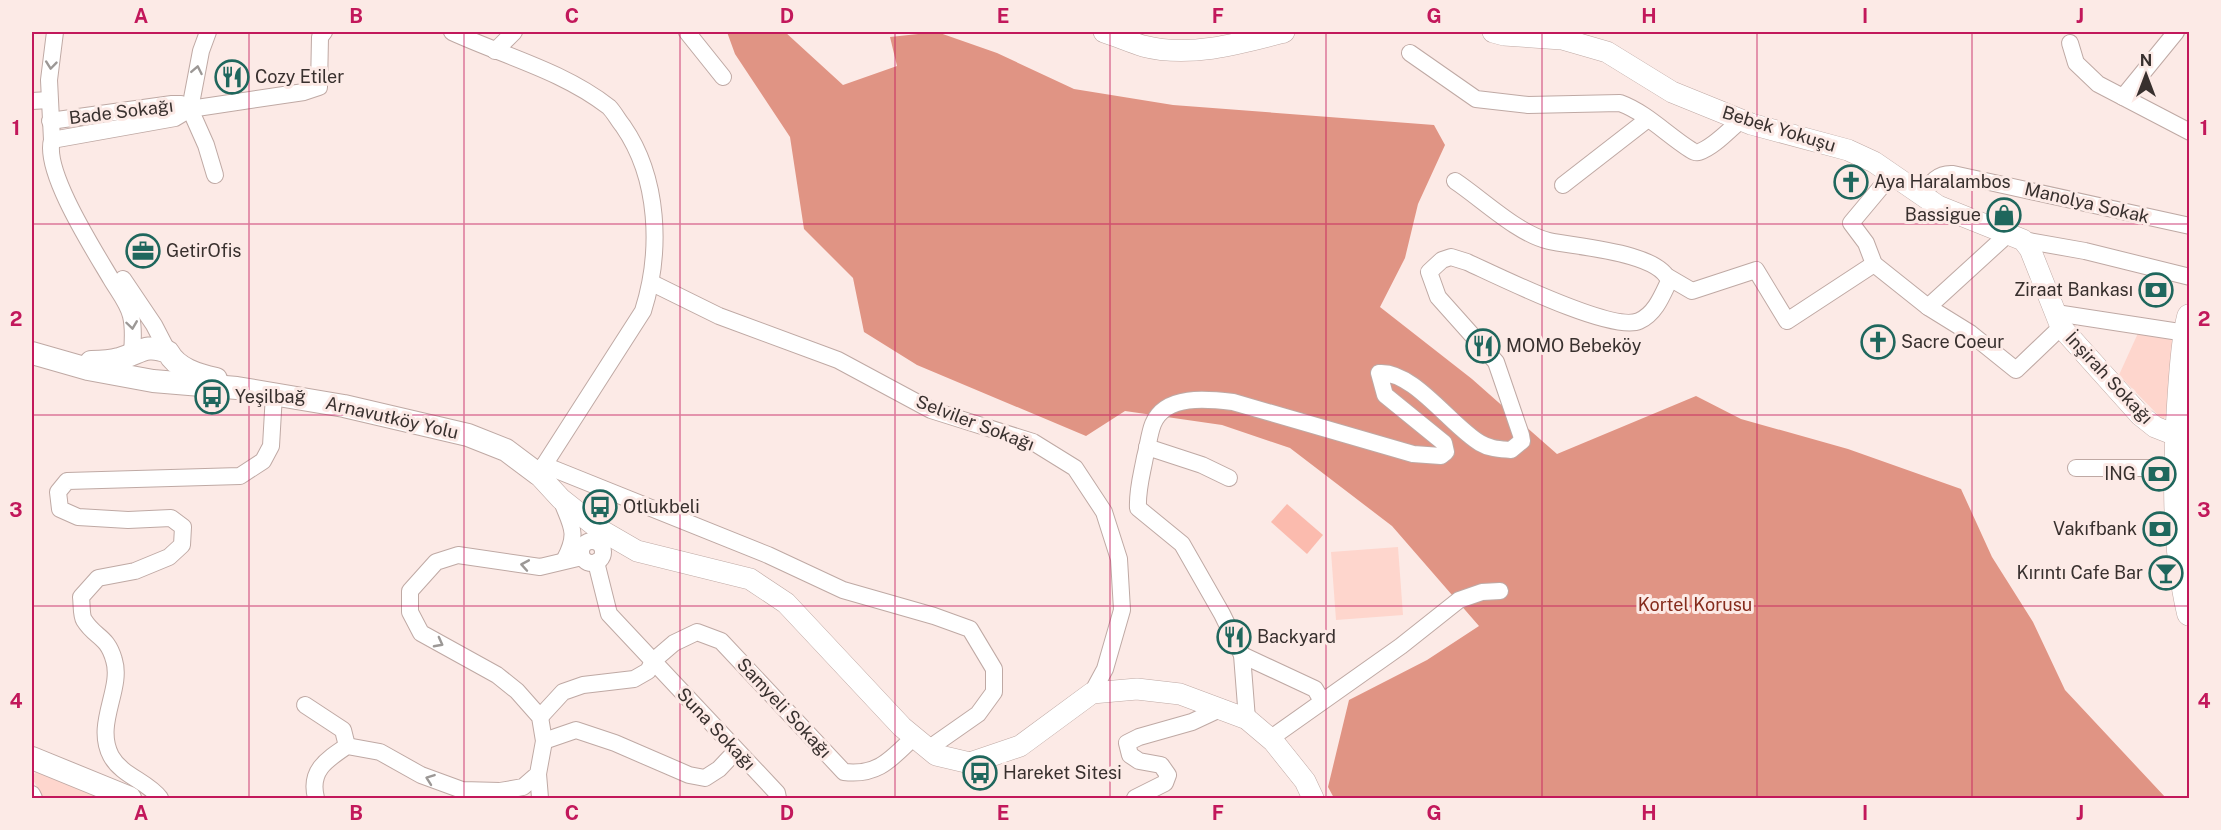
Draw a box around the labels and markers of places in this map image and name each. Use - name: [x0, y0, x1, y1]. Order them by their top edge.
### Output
- restaurant icon: Cozy Etiler: [214, 59, 250, 95]
- place label: Cozy Etiler: [255, 66, 344, 87]
- church icon: Aya Haralambos: [1833, 164, 1869, 200]
- place label: Aya Haralambos: [1874, 171, 2011, 192]
- shop icon: Bassigue: [1986, 197, 2022, 233]
- place label: Bassigue: [1905, 204, 1981, 225]
- office icon: GetirOfis: [125, 233, 161, 269]
- place label: GetirOfis: [166, 240, 241, 261]
- bank icon: Ziraat Bankası: [2138, 272, 2174, 308]
- place label: Ziraat Bankası: [2014, 279, 2133, 300]
- church icon: Sacre Coeur: [1860, 324, 1896, 360]
- restaurant icon: MOMO Bebeköy: [1465, 328, 1501, 364]
- place label: Sacre Coeur: [1901, 331, 2004, 352]
- place label: MOMO Bebeköy: [1506, 335, 1642, 356]
- bus stop icon: Yeşilbağ: [194, 379, 230, 415]
- place label: Yeşilbağ: [235, 386, 306, 407]
- bank icon: ING: [2141, 456, 2177, 492]
- place label: ING: [2104, 463, 2136, 484]
- bus stop icon: Otlukbeli: [582, 489, 618, 525]
- place label: Otlukbeli: [623, 496, 700, 517]
- bank icon: Vakıfbank: [2142, 511, 2178, 547]
- place label: Vakıfbank: [2053, 518, 2137, 539]
- bar icon: Kırıntı Cafe Bar: [2148, 555, 2184, 591]
- place label: Kırıntı Cafe Bar: [2017, 562, 2143, 583]
- restaurant icon: Backyard: [1216, 619, 1252, 655]
- place label: Backyard: [1257, 626, 1336, 647]
- bus stop icon: Hareket Sitesi: [962, 755, 998, 791]
- place label: Hareket Sitesi: [1003, 762, 1122, 783]

